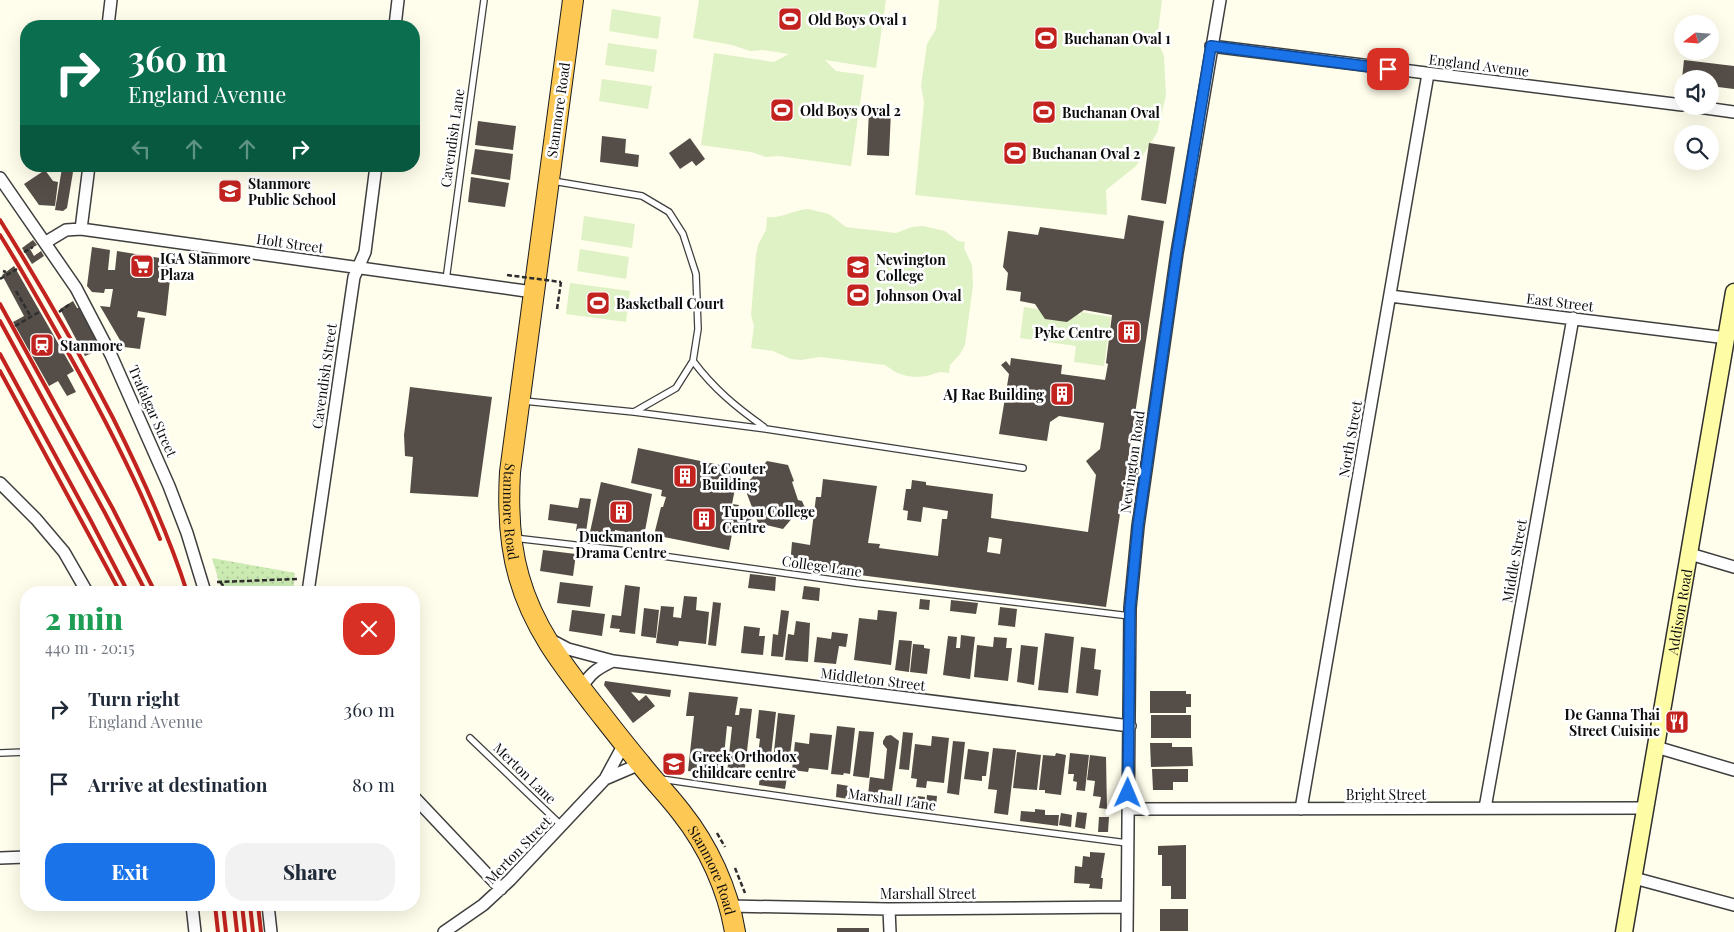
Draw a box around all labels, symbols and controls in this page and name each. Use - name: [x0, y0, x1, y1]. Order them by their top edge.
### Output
- sports icon: Old Boys Oval 1: [777, 6, 803, 32]
- place label: Old Boys Oval 1: [808, 10, 907, 29]
- north arrow: [1674, 15, 1719, 60]
- map controls: [1674, 15, 1719, 170]
- sports icon: Buchanan Oval 1: [1033, 25, 1059, 51]
- place label: Buchanan Oval 1: [1064, 29, 1171, 48]
- text: 360 m: [128, 34, 227, 81]
- icon: right: [45, 40, 110, 105]
- pin: [1367, 48, 1409, 90]
- street label: England Avenue: [1428, 49, 1530, 81]
- icon: arrive: [1374, 55, 1402, 83]
- street label: Stanmore Road: [542, 61, 574, 159]
- button: sound: [1674, 70, 1719, 115]
- text: England Avenue: [128, 79, 286, 109]
- street label: Cavendish Lane: [436, 87, 468, 189]
- sports icon: Old Boys Oval 2: [769, 97, 795, 123]
- sports icon: Buchanan Oval: [1031, 99, 1057, 125]
- place label: Old Boys Oval 2: [800, 101, 901, 120]
- place label: Buchanan Oval: [1062, 103, 1161, 122]
- button: search: [1674, 125, 1719, 170]
- icon: left: [127, 135, 155, 163]
- icon: ahead: [180, 135, 208, 163]
- icon: ahead: [233, 135, 261, 163]
- icon: right: [286, 135, 314, 163]
- sports icon: Buchanan Oval 2: [1002, 140, 1028, 166]
- place label: Buchanan Oval 2: [1032, 144, 1140, 163]
- place label: Stanmore Public School: [248, 174, 337, 209]
- school or university icon: Stanmore Public School: [217, 178, 243, 204]
- street label: Holt Street: [255, 229, 326, 257]
- place label: IGA Stanmore Plaza: [160, 249, 251, 284]
- place label: Newington College: [876, 250, 946, 285]
- supermarket icon: IGA Stanmore Plaza: [129, 253, 155, 279]
- school or university icon: Newington College: [845, 254, 871, 280]
- sports icon: Johnson Oval: [845, 282, 871, 308]
- place label: Johnson Oval: [875, 286, 962, 305]
- street label: East Street: [1525, 288, 1596, 316]
- sports icon: Basketball Court: [585, 290, 611, 316]
- place label: Basketball Court: [616, 294, 724, 313]
- building icon: Pyke Centre: [1116, 319, 1142, 345]
- street label: Cavendish Street: [307, 321, 341, 430]
- place label: Pyke Centre: [1034, 323, 1112, 342]
- station icon: Stanmore: [29, 332, 55, 358]
- place label: Stanmore: [60, 336, 123, 355]
- street label: Trafalgar Street: [124, 362, 182, 461]
- building icon: AJ Rae Building: [1049, 381, 1075, 407]
- place label: AJ Rae Building: [943, 385, 1044, 404]
- street label: North Street: [1334, 398, 1366, 479]
- street label: Newington Road: [1115, 409, 1149, 515]
- place label: Le Couter Building: [702, 459, 766, 494]
- street label: Stanmore Road: [500, 462, 524, 561]
- building icon: Le Couter Building: [672, 463, 698, 489]
- building icon: Duckmanton Drama Centre: [608, 499, 634, 525]
- place label: Tupou College Centre: [722, 502, 815, 537]
- building icon: Tupou College Centre: [691, 506, 717, 532]
- street label: Middle Street: [1497, 517, 1531, 604]
- place label: Duckmanton Drama Centre: [575, 527, 667, 562]
- street label: College Lane: [781, 551, 863, 581]
- street label: Addison Road: [1662, 567, 1696, 657]
- text: 2 min: [45, 598, 123, 638]
- button: close: [343, 603, 395, 655]
- text: 440 m · 20:15: [45, 637, 135, 658]
- street label: Middleton Street: [819, 663, 928, 695]
- text: Turn right: [88, 685, 180, 711]
- icon: right: [45, 695, 73, 723]
- text: 360 m: [344, 696, 395, 722]
- place label: De Ganna Thai Street Cuisine: [1565, 705, 1661, 740]
- restaurant icon: De Ganna Thai Street Cuisine: [1664, 709, 1690, 735]
- text: England Avenue: [88, 711, 203, 732]
- street label: Merton Lane: [489, 738, 561, 808]
- place label: Greek Orthodox childcare centre: [692, 747, 797, 782]
- school or university icon: Greek Orthodox childcare centre: [661, 751, 687, 777]
- position arrow: [1101, 766, 1153, 818]
- icon: arrive: [45, 770, 73, 798]
- text: Arrive at destination: [88, 771, 268, 797]
- text: 80 m: [352, 771, 395, 797]
- street label: Marshall Lane: [847, 783, 937, 815]
- street label: Bright Street: [1346, 785, 1427, 804]
- street label: Merton Street: [481, 811, 556, 888]
- street label: Stanmore Road: [684, 822, 741, 917]
- button: Exit: [45, 843, 215, 901]
- button: Share: [225, 843, 395, 901]
- street label: Marshall Street: [880, 884, 977, 903]

